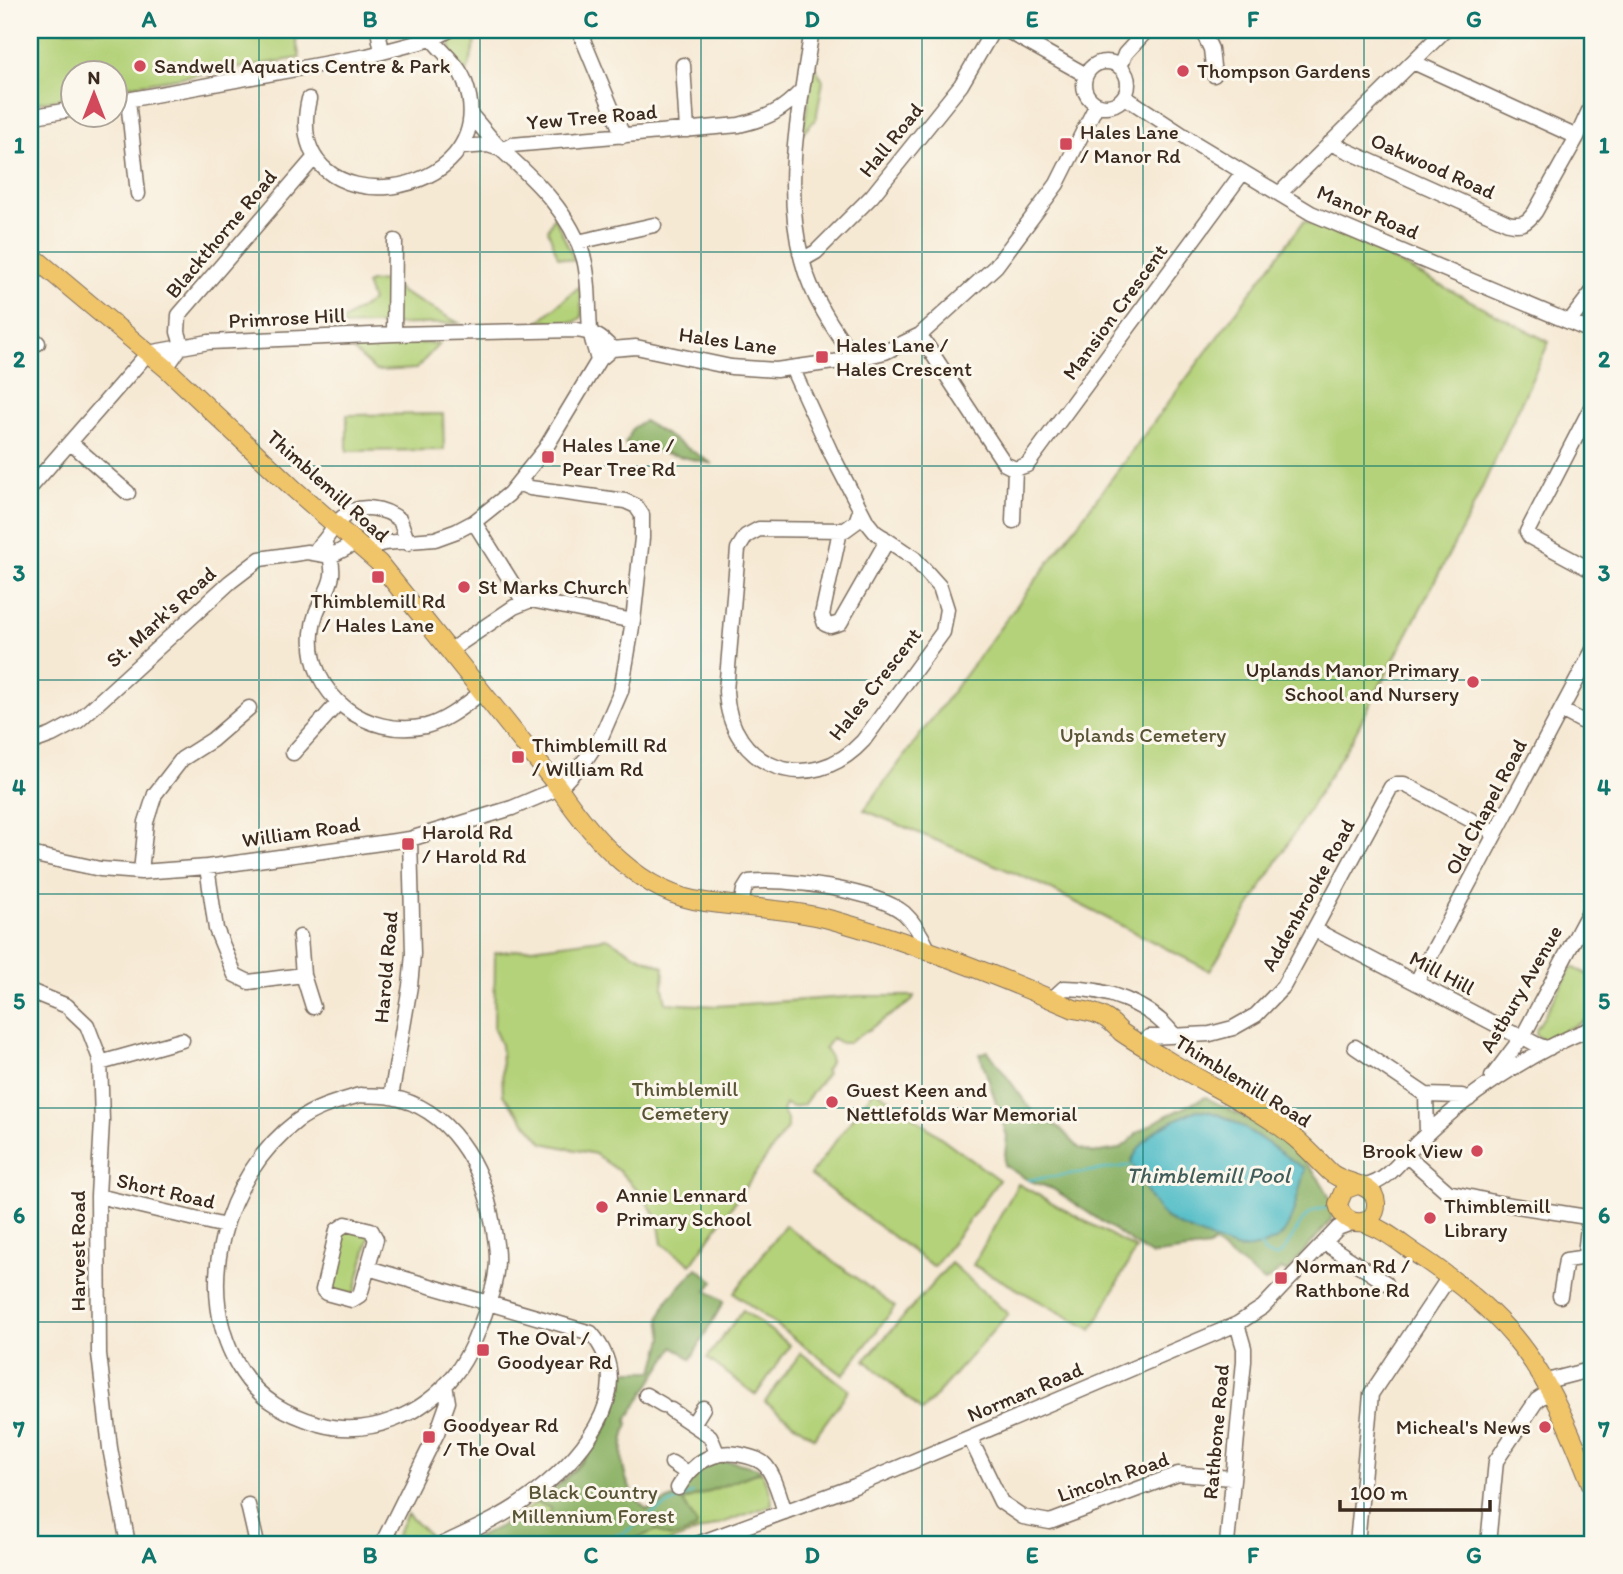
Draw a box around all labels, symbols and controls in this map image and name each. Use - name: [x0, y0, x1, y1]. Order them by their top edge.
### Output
- text: A: [141, 5, 157, 33]
- text: B: [363, 5, 378, 33]
- text: C: [584, 5, 599, 33]
- text: D: [804, 5, 820, 33]
- text: E: [1026, 5, 1039, 33]
- text: F: [1247, 5, 1260, 33]
- text: G: [1466, 5, 1482, 33]
- place label: Sandwell Aquatics Centre & Park: [154, 53, 451, 78]
- marker: Sandwell Aquatics Centre & Park: [132, 58, 148, 74]
- place label: Thompson Gardens: [1197, 58, 1371, 83]
- north arrow: [60, 60, 130, 130]
- marker: Thompson Gardens: [1175, 63, 1191, 79]
- text: N: [88, 66, 100, 89]
- street label: Hall Road: [853, 97, 928, 182]
- street label: Yew Tree Road: [526, 98, 659, 135]
- place label: Hales Lane / Manor Rd: [1080, 119, 1181, 168]
- street label: Oakwood Road: [1367, 127, 1500, 204]
- text: 1: [14, 131, 25, 159]
- text: 1: [1599, 131, 1610, 159]
- marker: Hales Lane / Manor Rd: [1058, 136, 1074, 152]
- street label: Blackthorne Road: [160, 164, 282, 303]
- street label: Manor Road: [1313, 179, 1424, 244]
- street label: Mansion Crescent: [1057, 239, 1172, 385]
- street label: Primrose Hill: [228, 302, 346, 333]
- street label: Hales Lane: [677, 321, 779, 360]
- place label: Hales Lane / Hales Crescent: [836, 332, 972, 381]
- text: 2: [13, 345, 26, 373]
- text: 2: [1598, 345, 1611, 373]
- marker: Hales Lane / Hales Crescent: [814, 349, 830, 365]
- street label: Thimblemill Road: [262, 424, 395, 547]
- place label: Hales Lane / Pear Tree Rd: [562, 432, 676, 481]
- marker: Hales Lane / Pear Tree Rd: [540, 449, 556, 465]
- text: 3: [13, 559, 26, 587]
- text: 3: [1598, 559, 1611, 587]
- street label: St. Mark's Road: [101, 561, 221, 672]
- marker: Thimblemill Rd / Hales Lane: [370, 569, 386, 585]
- place label: St Marks Church: [478, 574, 628, 599]
- marker: St Marks Church: [456, 579, 472, 595]
- place label: Thimblemill Rd / Hales Lane: [310, 588, 446, 637]
- street label: Hales Crescent: [823, 622, 926, 745]
- place label: Uplands Manor Primary School and Nursery: [1246, 657, 1459, 706]
- marker: Uplands Manor Primary School and Nursery: [1465, 674, 1481, 690]
- park label: Uplands Cemetery: [1060, 722, 1226, 747]
- place label: Thimblemill Rd / William Rd: [532, 732, 667, 781]
- street label: Old Chapel Road: [1439, 734, 1532, 879]
- marker: Thimblemill Rd / William Rd: [510, 749, 526, 765]
- text: 4: [12, 773, 26, 801]
- text: 4: [1597, 773, 1611, 801]
- street label: William Road: [240, 811, 362, 852]
- street label: Addenbrooke Road: [1255, 814, 1360, 975]
- place label: Harold Rd / Harold Rd: [422, 819, 527, 868]
- marker: Harold Rd / Harold Rd: [400, 836, 416, 852]
- street label: Harold Road: [368, 909, 403, 1024]
- street label: Astbury Avenue: [1474, 921, 1567, 1057]
- street label: Mill Hill: [1405, 945, 1479, 1000]
- text: 5: [13, 987, 25, 1015]
- text: 5: [1598, 987, 1610, 1015]
- street label: Thimblemill Road: [1170, 1029, 1316, 1133]
- park label: Thimblemill Cemetery: [632, 1076, 738, 1125]
- place label: Guest Keen and Nettlefolds War Memorial: [846, 1077, 1077, 1126]
- marker: Guest Keen and Nettlefolds War Memorial: [824, 1094, 840, 1110]
- place label: Brook View: [1362, 1138, 1463, 1163]
- marker: Brook View: [1469, 1143, 1485, 1159]
- water label: Thimblemill Pool: [1126, 1161, 1292, 1189]
- street label: Short Road: [114, 1167, 218, 1214]
- place label: Annie Lennard Primary School: [616, 1182, 752, 1231]
- street label: Harvest Road: [65, 1190, 90, 1312]
- place label: Thimblemill Library: [1444, 1193, 1550, 1242]
- marker: Annie Lennard Primary School: [594, 1199, 610, 1215]
- text: 6: [13, 1201, 25, 1229]
- text: 6: [1598, 1201, 1610, 1229]
- marker: Thimblemill Library: [1422, 1210, 1438, 1226]
- place label: Norman Rd / Rathbone Rd: [1295, 1253, 1410, 1302]
- marker: Norman Rd / Rathbone Rd: [1273, 1270, 1289, 1286]
- place label: The Oval / Goodyear Rd: [497, 1325, 613, 1374]
- marker: The Oval / Goodyear Rd: [475, 1342, 491, 1358]
- street label: Norman Road: [963, 1356, 1087, 1427]
- street label: Rathbone Road: [1197, 1363, 1234, 1500]
- place label: Goodyear Rd / The Oval: [443, 1412, 559, 1461]
- place label: Micheal's News: [1396, 1414, 1531, 1439]
- text: 7: [12, 1415, 25, 1443]
- text: 7: [1597, 1415, 1610, 1443]
- marker: Micheal's News: [1537, 1419, 1553, 1435]
- marker: Goodyear Rd / The Oval: [421, 1429, 437, 1445]
- street label: Lincoln Road: [1054, 1446, 1172, 1507]
- scale bar: [1340, 1469, 1490, 1513]
- park label: Black Country Millennium Forest: [511, 1479, 675, 1528]
- text: 100 m: [1350, 1480, 1408, 1505]
- text: A: [141, 1541, 157, 1569]
- text: B: [363, 1541, 378, 1569]
- text: C: [584, 1541, 599, 1569]
- text: D: [804, 1541, 820, 1569]
- text: E: [1026, 1541, 1039, 1569]
- text: F: [1247, 1541, 1260, 1569]
- text: G: [1466, 1541, 1482, 1569]

